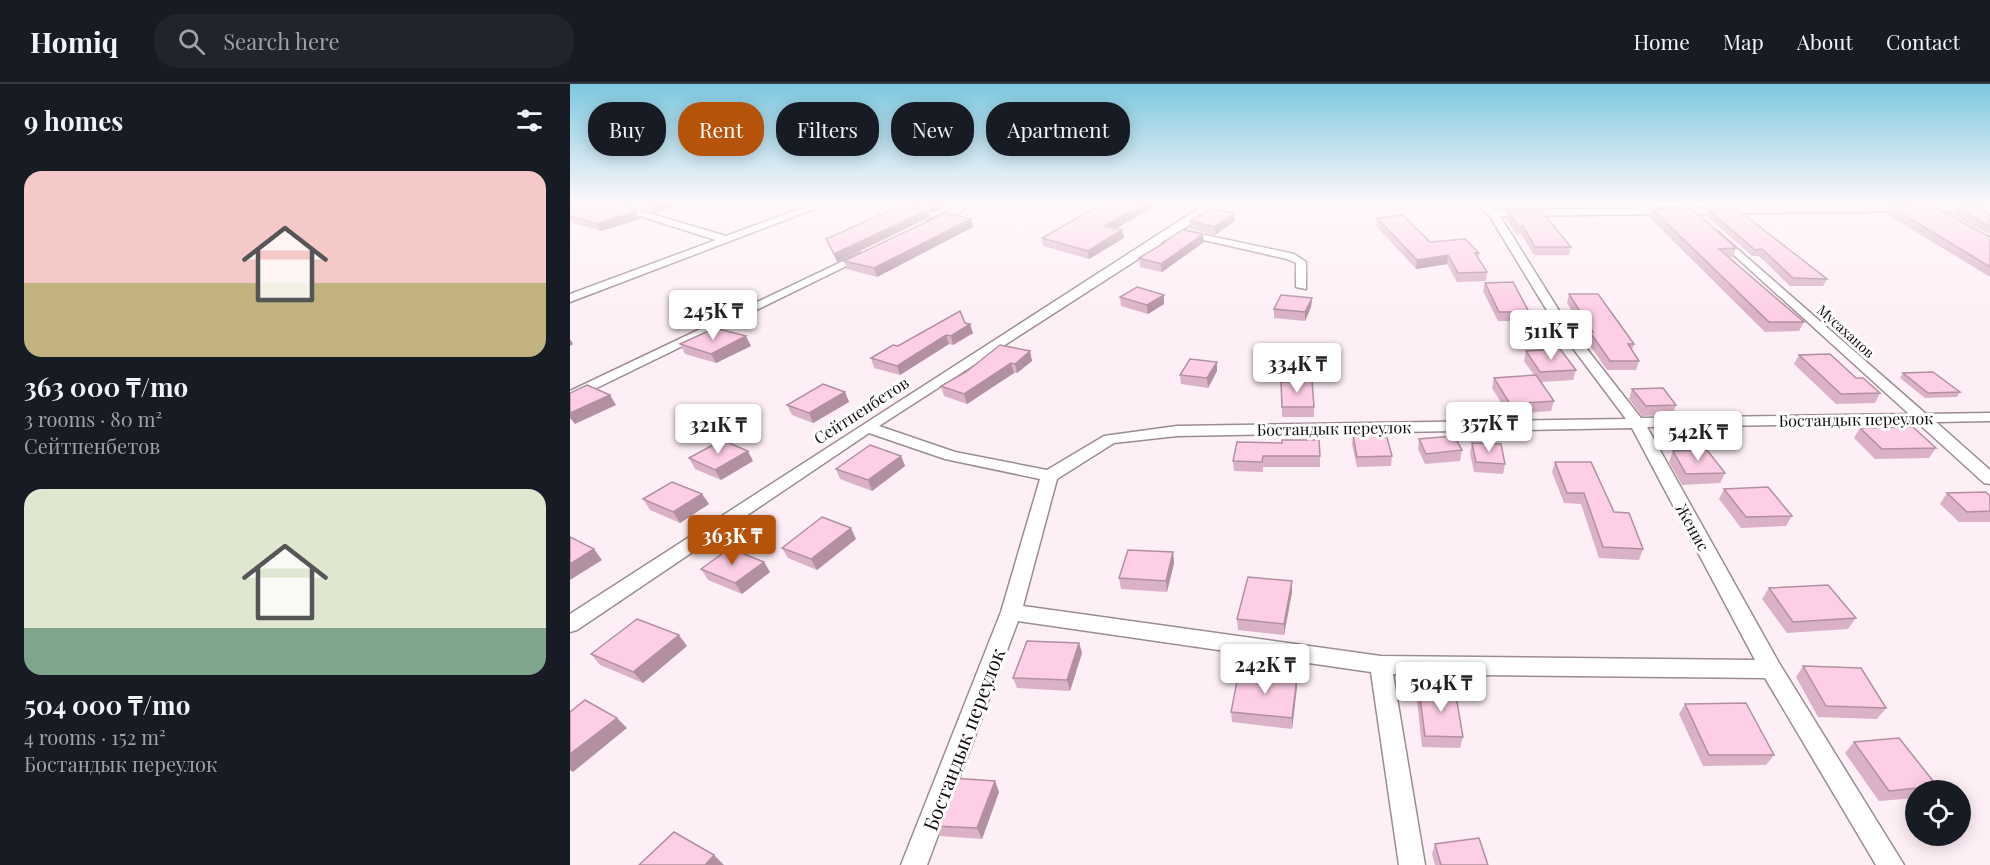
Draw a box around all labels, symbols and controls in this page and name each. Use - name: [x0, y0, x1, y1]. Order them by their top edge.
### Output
- search box: [154, 14, 574, 68]
- text: Homiq: [30, 23, 118, 60]
- icon: search: [175, 25, 208, 58]
- text: Search here: [223, 26, 340, 56]
- text: Home: [1634, 27, 1690, 55]
- text: Map: [1723, 27, 1764, 55]
- text: About: [1797, 27, 1853, 55]
- text: Contact: [1886, 27, 1960, 55]
- chip: Buy: [588, 102, 666, 156]
- chip: Rent: [678, 102, 764, 156]
- chip: Filters: [776, 102, 879, 156]
- chip: New: [891, 102, 974, 156]
- chip: Apartment: [986, 102, 1130, 156]
- text: 9 homes: [24, 103, 123, 138]
- icon: filters: [513, 104, 546, 137]
- icon: home: [231, 210, 339, 318]
- pin: 245K ₸: [664, 290, 762, 341]
- text: 245K ₸: [683, 296, 743, 323]
- street label: Мусаханов: [1813, 300, 1879, 362]
- pin: 511K ₸: [1502, 310, 1600, 361]
- text: 511K ₸: [1524, 316, 1578, 343]
- pin: 334K ₸: [1248, 343, 1346, 394]
- text: 334K ₸: [1267, 349, 1327, 376]
- text: 363 000 ₸/mo: [24, 369, 188, 404]
- street label: Сейтпенбетов: [810, 371, 913, 448]
- pin: 357K ₸: [1440, 402, 1538, 453]
- pin: 321K ₸: [669, 404, 767, 455]
- text: 3 rooms · 80 m²: [24, 405, 162, 432]
- street label: Бостандык переулок: [1778, 407, 1934, 431]
- text: 357K ₸: [1460, 408, 1518, 435]
- text: 321K ₸: [689, 410, 747, 437]
- pin: 542K ₸: [1649, 411, 1747, 462]
- street label: Бостандык переулок: [1256, 416, 1412, 440]
- text: 542K ₸: [1668, 417, 1728, 444]
- text: Сейтпенбетов: [24, 432, 160, 459]
- street label: Женис: [1671, 500, 1715, 555]
- pin: 363K ₸: [683, 515, 781, 566]
- text: 363K ₸: [702, 521, 762, 548]
- icon: home: [231, 528, 339, 636]
- street label: Бостандык переулок: [916, 643, 1010, 834]
- pin: 242K ₸: [1216, 644, 1314, 695]
- text: 242K ₸: [1234, 650, 1296, 677]
- pin: 504K ₸: [1392, 662, 1490, 713]
- text: 504K ₸: [1410, 668, 1472, 695]
- text: 504 000 ₸/mo: [24, 687, 190, 722]
- text: 4 rooms · 152 m²: [24, 723, 166, 750]
- text: Бостандык переулок: [24, 750, 217, 777]
- map controls: [1905, 780, 1971, 846]
- button: locate: [1905, 780, 1971, 846]

